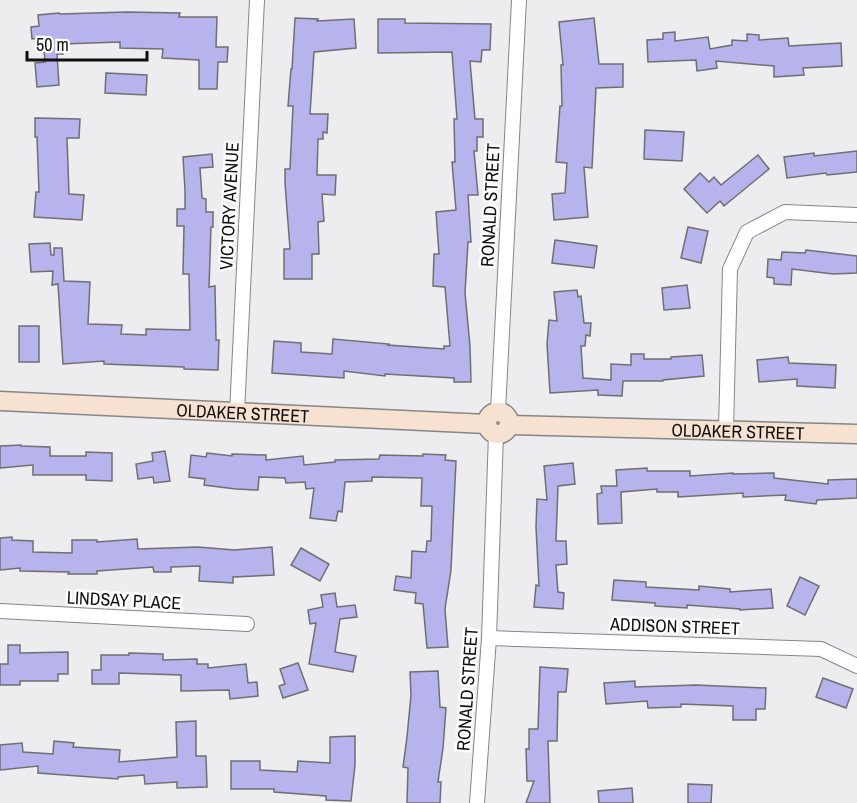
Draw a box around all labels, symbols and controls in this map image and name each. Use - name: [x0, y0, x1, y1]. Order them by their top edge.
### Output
- scale bar: [27, 24, 147, 62]
- text: 50 m: [36, 32, 69, 57]
- street label: VICTORY AVENUE: [213, 142, 245, 270]
- street label: RONALD STREET: [474, 143, 506, 267]
- street label: OLDAKER STREET: [176, 397, 310, 428]
- street label: OLDAKER STREET: [671, 417, 805, 445]
- street label: LINDSAY PLACE: [66, 585, 182, 615]
- street label: ADDISON STREET: [609, 611, 740, 641]
- street label: RONALD STREET: [450, 626, 484, 752]

